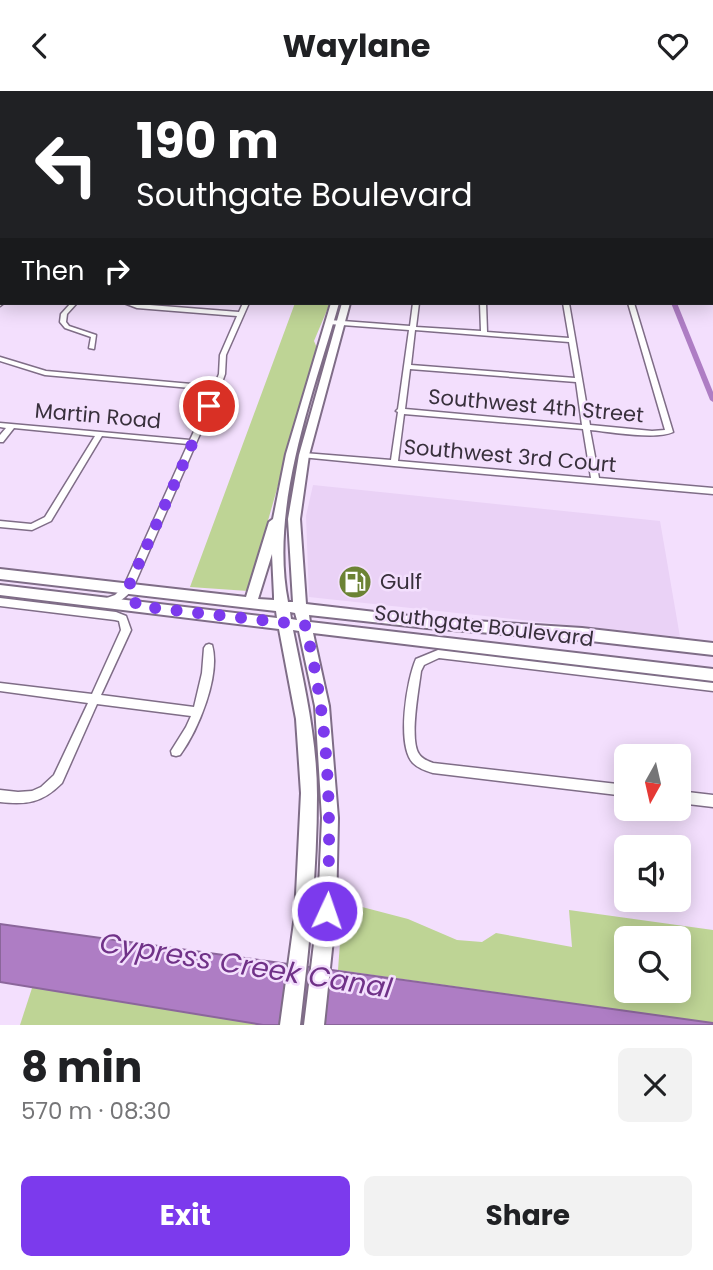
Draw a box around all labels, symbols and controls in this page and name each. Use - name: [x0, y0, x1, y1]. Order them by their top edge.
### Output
- text: Waylane: [282, 23, 431, 68]
- icon: back: [21, 27, 59, 65]
- icon: heart: [654, 27, 692, 65]
- text: 190 m: [136, 107, 279, 175]
- icon: left: [21, 119, 112, 210]
- text: Southgate Boulevard: [136, 172, 473, 217]
- icon: right: [98, 252, 136, 290]
- text: Then: [21, 253, 84, 289]
- pin: [179, 376, 239, 436]
- street label: Southwest 4th Street: [427, 382, 645, 429]
- icon: arrive: [190, 387, 228, 425]
- street label: Martin Road: [34, 396, 162, 435]
- street label: Southwest 3rd Court: [403, 432, 618, 479]
- fuel station icon: Gulf: [336, 563, 374, 601]
- place label: Gulf: [380, 567, 422, 596]
- street label: Southgate Boulevard: [373, 598, 595, 653]
- north arrow: [614, 744, 691, 821]
- map controls: [614, 744, 691, 1003]
- button: sound: [614, 835, 691, 912]
- position arrow: [290, 874, 364, 948]
- water label: Cypress Creek Canal: [97, 923, 395, 1008]
- button: search: [614, 926, 691, 1003]
- text: 8 min: [21, 1038, 142, 1097]
- button: close: [618, 1048, 692, 1122]
- text: 570 m · 08:30: [21, 1095, 171, 1127]
- button: Exit: [21, 1176, 350, 1256]
- button: Share: [364, 1176, 692, 1256]

